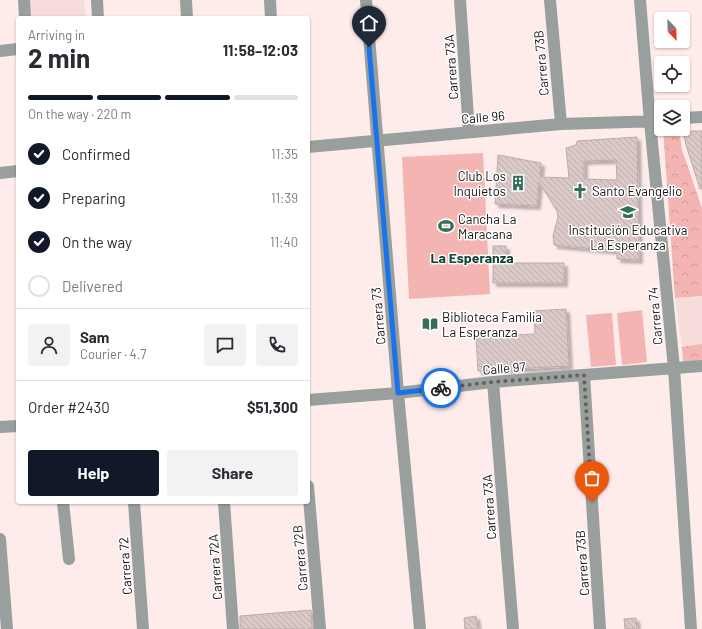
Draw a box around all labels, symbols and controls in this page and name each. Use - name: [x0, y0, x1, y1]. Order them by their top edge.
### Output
- pin: [352, 6, 386, 47]
- icon: home: [358, 12, 380, 34]
- north arrow: [654, 12, 690, 48]
- map controls: [654, 12, 690, 136]
- text: Arriving in: [28, 27, 85, 43]
- street label: Carrera 73B: [530, 30, 552, 96]
- street label: Carrera 73A: [441, 34, 461, 100]
- text: 11:58–12:03: [223, 41, 298, 59]
- text: 2 min: [28, 42, 90, 73]
- button: locate: [654, 56, 690, 92]
- button: layers: [654, 100, 690, 136]
- text: On the way · 220 m: [28, 106, 131, 122]
- street label: Calle 96: [461, 107, 506, 127]
- icon: check: [28, 143, 50, 165]
- text: Confirmed: [62, 145, 130, 163]
- text: 11:35: [271, 146, 298, 162]
- place label: Club Los Inquietos: [453, 168, 506, 199]
- building icon: Club Los Inquietos: [509, 174, 527, 192]
- church icon: Santo Evangelio: [571, 182, 589, 200]
- place label: Santo Evangelio: [592, 183, 682, 199]
- icon: check: [28, 187, 50, 209]
- text: Preparing: [62, 189, 126, 207]
- text: 11:39: [271, 190, 298, 206]
- school or university icon: Institución Educativa La Esperanza: [619, 203, 637, 221]
- place label: Cancha La Maracana: [458, 211, 516, 242]
- sports icon: Cancha La Maracana: [437, 217, 455, 235]
- place label: Institución Educativa La Esperanza: [568, 222, 688, 253]
- icon: check: [28, 231, 50, 253]
- text: On the way: [62, 233, 132, 251]
- text: 11:40: [270, 234, 298, 250]
- district label: La Esperanza: [430, 249, 514, 266]
- text: Delivered: [62, 277, 123, 295]
- street label: Carrera 74: [645, 286, 665, 346]
- street label: Carrera 73: [368, 287, 388, 345]
- place label: Biblioteca Familia La Esperanza: [442, 309, 542, 340]
- library icon: Biblioteca Familia La Esperanza: [421, 315, 439, 333]
- button: person: [28, 324, 70, 366]
- button: chat: [204, 324, 246, 366]
- button: phone: [256, 324, 298, 366]
- text: Sam: [80, 328, 109, 346]
- text: Courier · 4.7: [80, 346, 147, 362]
- street label: Calle 97: [482, 358, 526, 378]
- courier: [421, 368, 461, 408]
- icon: bike: [430, 377, 452, 399]
- text: Order #2430: [28, 398, 110, 416]
- text: $51,300: [247, 398, 298, 416]
- button: Help: [28, 450, 159, 496]
- button: Share: [167, 450, 298, 496]
- pin: [575, 461, 609, 502]
- icon: bag: [581, 467, 603, 489]
- street label: Carrera 73A: [479, 474, 499, 540]
- street label: Carrera 72B: [289, 524, 311, 592]
- street label: Carrera 73B: [572, 530, 592, 596]
- street label: Carrera 72A: [205, 534, 225, 600]
- street label: Carrera 72: [115, 537, 135, 595]

